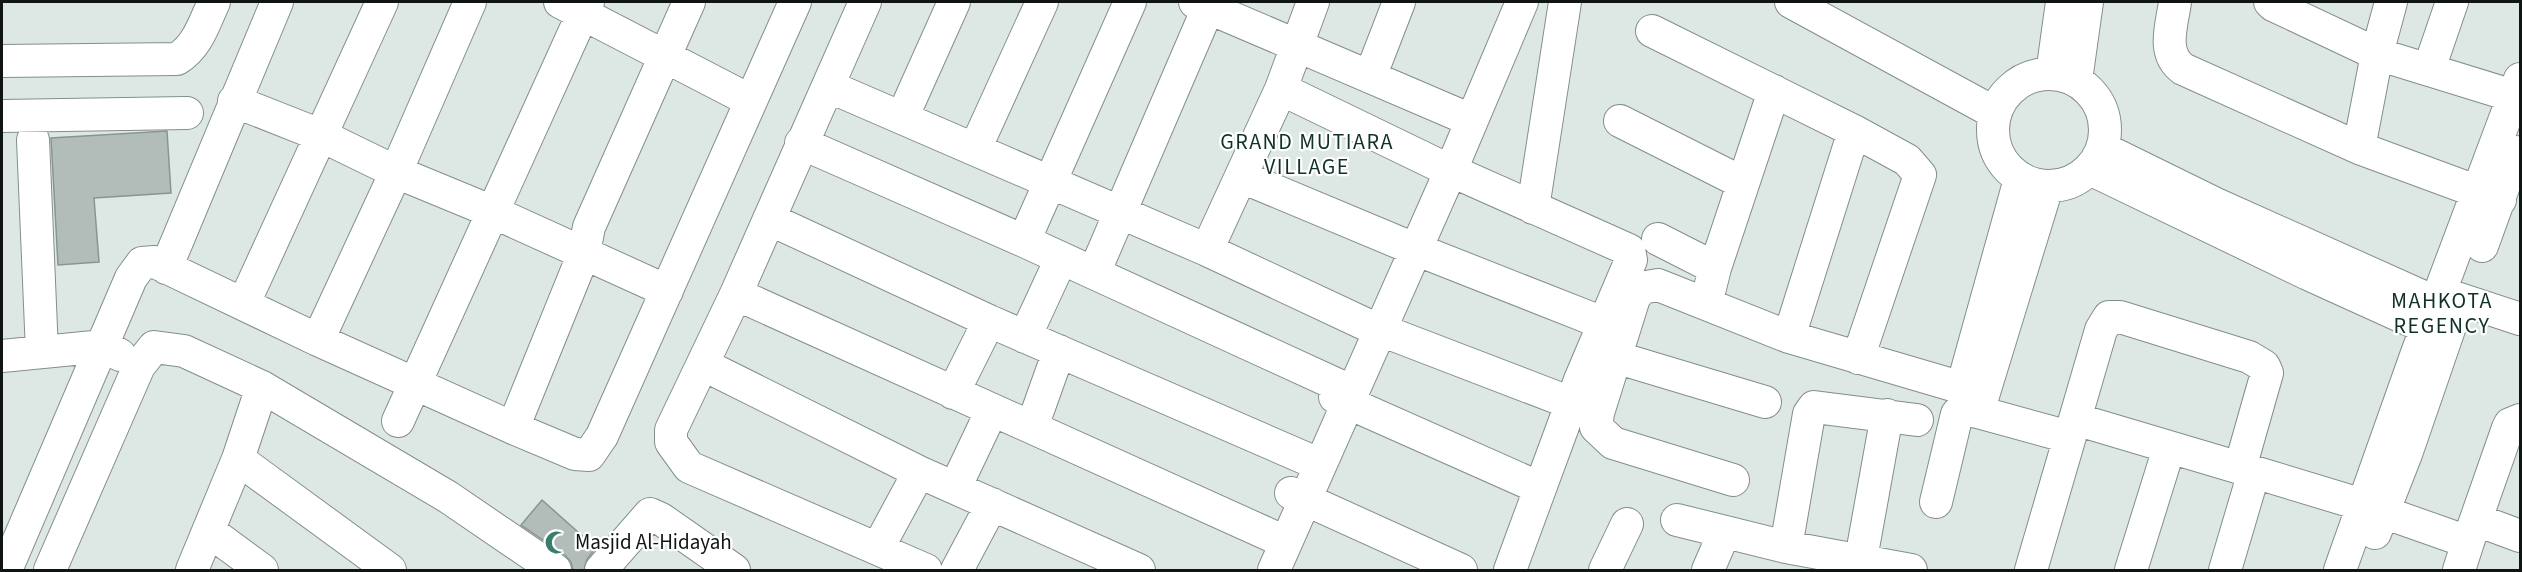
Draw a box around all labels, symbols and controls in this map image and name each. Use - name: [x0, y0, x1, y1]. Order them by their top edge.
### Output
- district label: GRAND MUTIARA VILLAGE: [1220, 126, 1394, 183]
- district label: MAHKOTA REGENCY: [2391, 285, 2493, 342]
- place label: Masjid Al-Hidayah: [575, 527, 732, 557]
- mosque icon: Masjid Al-Hidayah: [544, 529, 570, 555]

